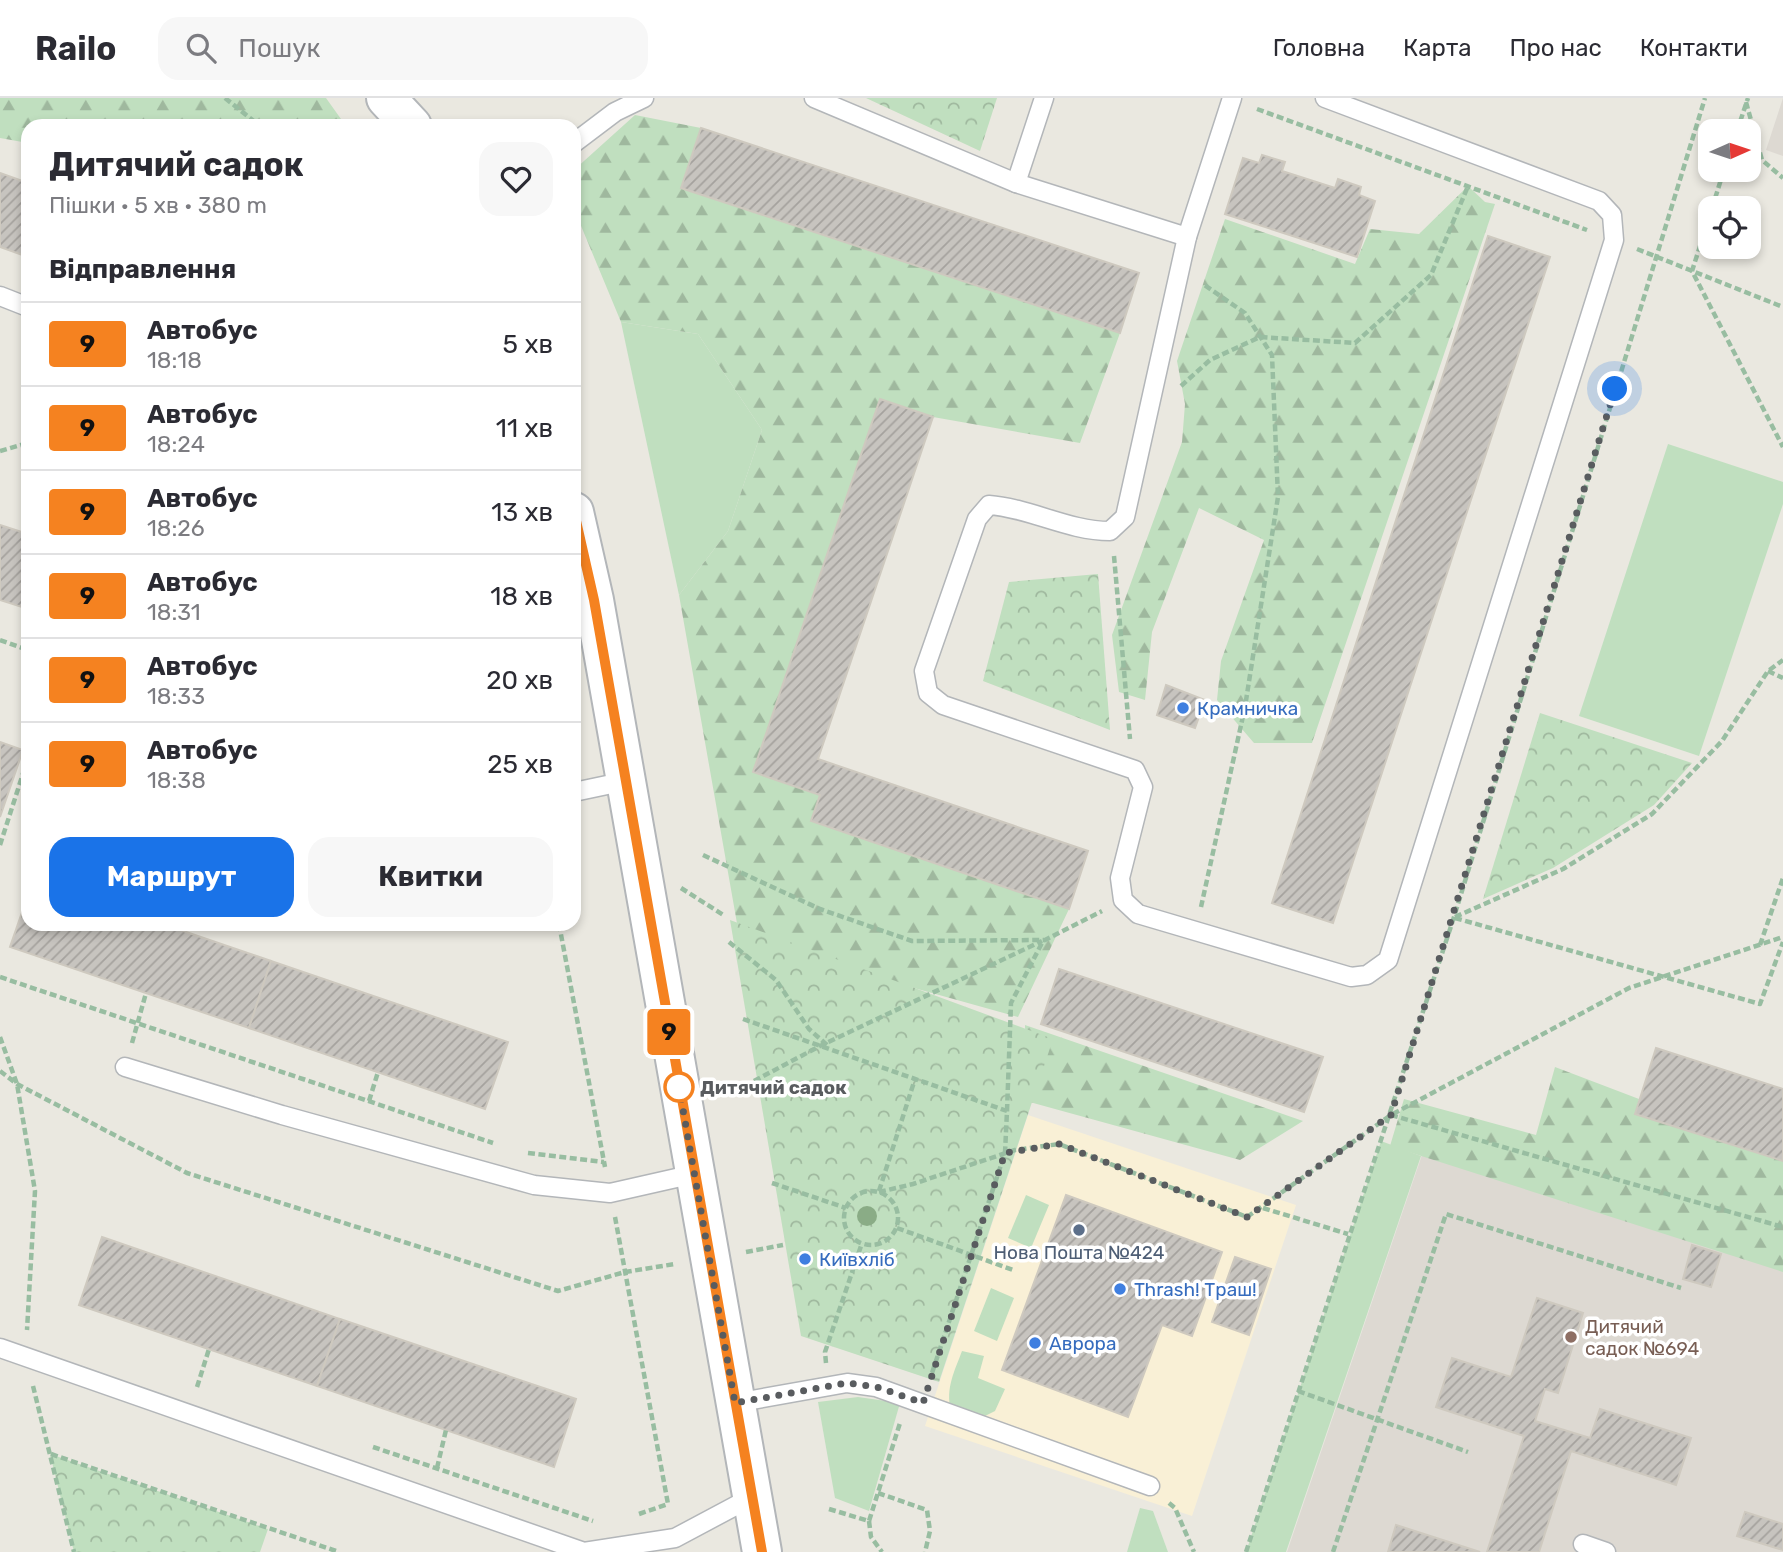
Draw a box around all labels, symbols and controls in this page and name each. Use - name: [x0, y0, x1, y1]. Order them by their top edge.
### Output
- search box: [158, 17, 648, 80]
- text: Railo: [35, 29, 116, 68]
- icon: search: [182, 29, 220, 67]
- text: Пошук: [238, 33, 320, 64]
- text: Головна: [1273, 34, 1365, 62]
- text: Карта: [1403, 34, 1471, 62]
- text: Про нас: [1509, 34, 1602, 62]
- text: Контакти: [1640, 34, 1748, 62]
- north arrow: [1698, 119, 1760, 182]
- map controls: [1698, 119, 1761, 259]
- button: heart: [479, 142, 553, 216]
- text: Дитячий садок: [49, 145, 304, 184]
- text: Пішки · 5 хв · 380 m: [49, 191, 267, 219]
- button: locate: [1698, 196, 1761, 259]
- text: Відправлення: [49, 254, 236, 285]
- text: Автобус: [147, 315, 258, 346]
- text: 5 хв: [503, 329, 553, 360]
- text: 9: [80, 330, 95, 358]
- text: 18:18: [147, 346, 202, 374]
- your location: [1597, 371, 1632, 406]
- text: Автобус: [147, 399, 258, 430]
- text: 11 хв: [496, 413, 553, 444]
- text: 9: [80, 414, 95, 442]
- text: 18:24: [147, 430, 205, 458]
- text: Автобус: [147, 483, 258, 514]
- text: 13 хв: [491, 497, 553, 528]
- text: 9: [80, 498, 95, 526]
- text: 18:26: [147, 514, 205, 542]
- text: Автобус: [147, 567, 258, 598]
- text: 18 хв: [490, 581, 553, 612]
- text: 9: [80, 582, 95, 610]
- text: 18:31: [147, 598, 201, 626]
- text: Автобус: [147, 651, 258, 682]
- text: 20 хв: [486, 665, 553, 696]
- text: 9: [80, 666, 95, 694]
- text: 18:33: [147, 682, 205, 710]
- place label: Крамничка: [1197, 697, 1298, 720]
- marker: Крамничка: [1175, 700, 1191, 716]
- text: Автобус: [147, 735, 258, 766]
- text: 25 хв: [487, 749, 553, 780]
- text: 9: [80, 750, 95, 778]
- text: 18:38: [147, 766, 206, 794]
- button: Маршрут: [49, 837, 294, 917]
- button: Квитки: [308, 837, 553, 917]
- line badge: 9: [646, 1009, 692, 1055]
- text: 9: [661, 1018, 677, 1046]
- marker: Дитячий садок: [664, 1072, 694, 1102]
- place label: Дитячий садок: [700, 1076, 847, 1099]
- marker: Нова Пошта №424: [1071, 1222, 1087, 1238]
- place label: Нова Пошта №424: [993, 1241, 1165, 1264]
- place label: Київхліб: [819, 1248, 895, 1271]
- marker: Київхліб: [797, 1251, 813, 1267]
- place label: Thrash! Траш!: [1134, 1278, 1257, 1301]
- marker: Thrash! Траш!: [1112, 1281, 1128, 1297]
- place label: Дитячий садок №694: [1585, 1315, 1700, 1360]
- marker: Дитячий садок №694: [1563, 1329, 1579, 1345]
- place label: Аврора: [1049, 1332, 1116, 1355]
- marker: Аврора: [1027, 1335, 1043, 1351]

